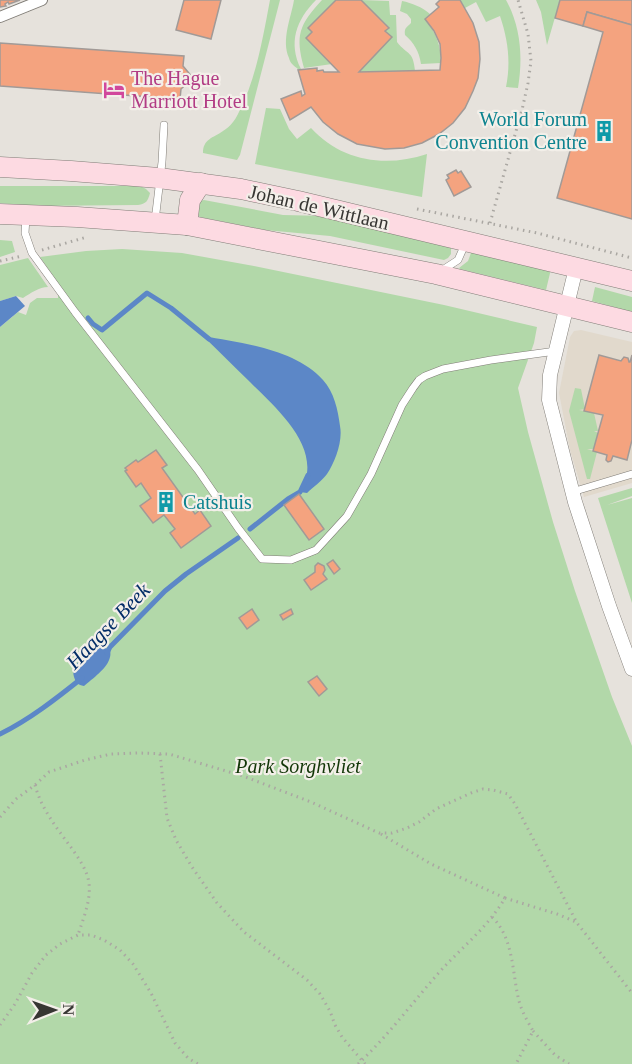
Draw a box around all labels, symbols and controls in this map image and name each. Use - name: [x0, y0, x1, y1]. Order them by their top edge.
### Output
- place label: The Hague Marriott Hotel: [131, 67, 248, 112]
- hotel icon: The Hague Marriott Hotel: [102, 78, 126, 102]
- place label: World Forum Convention Centre: [435, 108, 587, 153]
- building icon: World Forum Convention Centre: [592, 119, 616, 143]
- street label: Johan de Wittlaan: [247, 180, 391, 234]
- building icon: Catshuis: [154, 490, 178, 514]
- place label: Catshuis: [183, 491, 252, 513]
- water label: Haagse Beek: [60, 578, 155, 675]
- park label: Park Sorghvliet: [234, 755, 361, 778]
- north arrow: [24, 980, 84, 1040]
- text: N: [60, 1004, 77, 1016]

